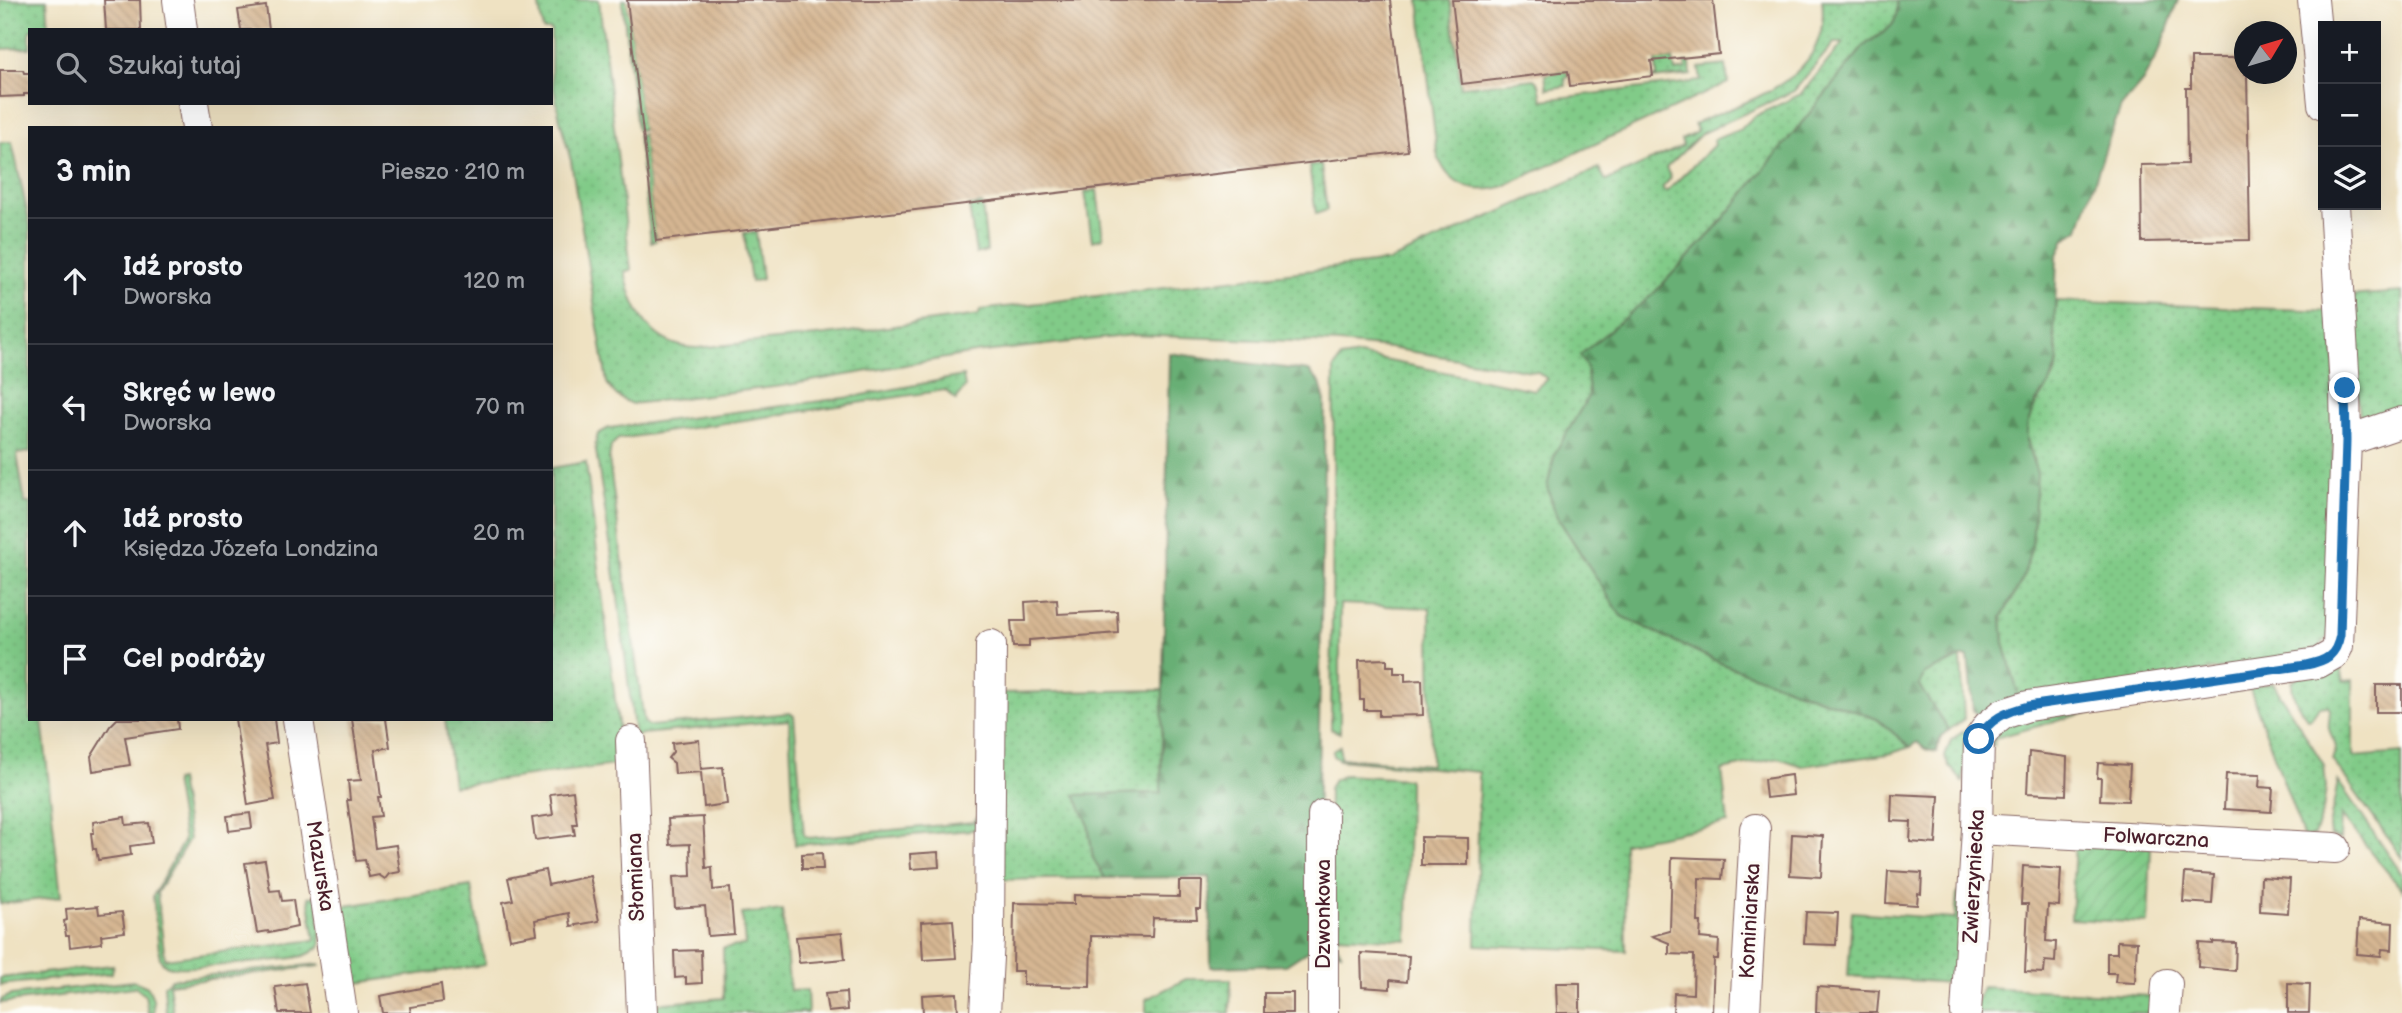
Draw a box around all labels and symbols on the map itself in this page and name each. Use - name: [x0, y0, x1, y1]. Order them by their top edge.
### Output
- north arrow: [2234, 21, 2297, 84]
- route end: [2329, 372, 2360, 403]
- route start: [1963, 723, 1994, 754]
- street label: Zwierzyniecka: [1958, 808, 1990, 945]
- street label: Mazurska: [300, 819, 340, 913]
- street label: Folwarczna: [2102, 823, 2210, 853]
- street label: Słomiana: [622, 832, 650, 922]
- street label: Dzwonkowa: [1311, 859, 1336, 969]
- street label: Kominiarska: [1734, 862, 1766, 980]

